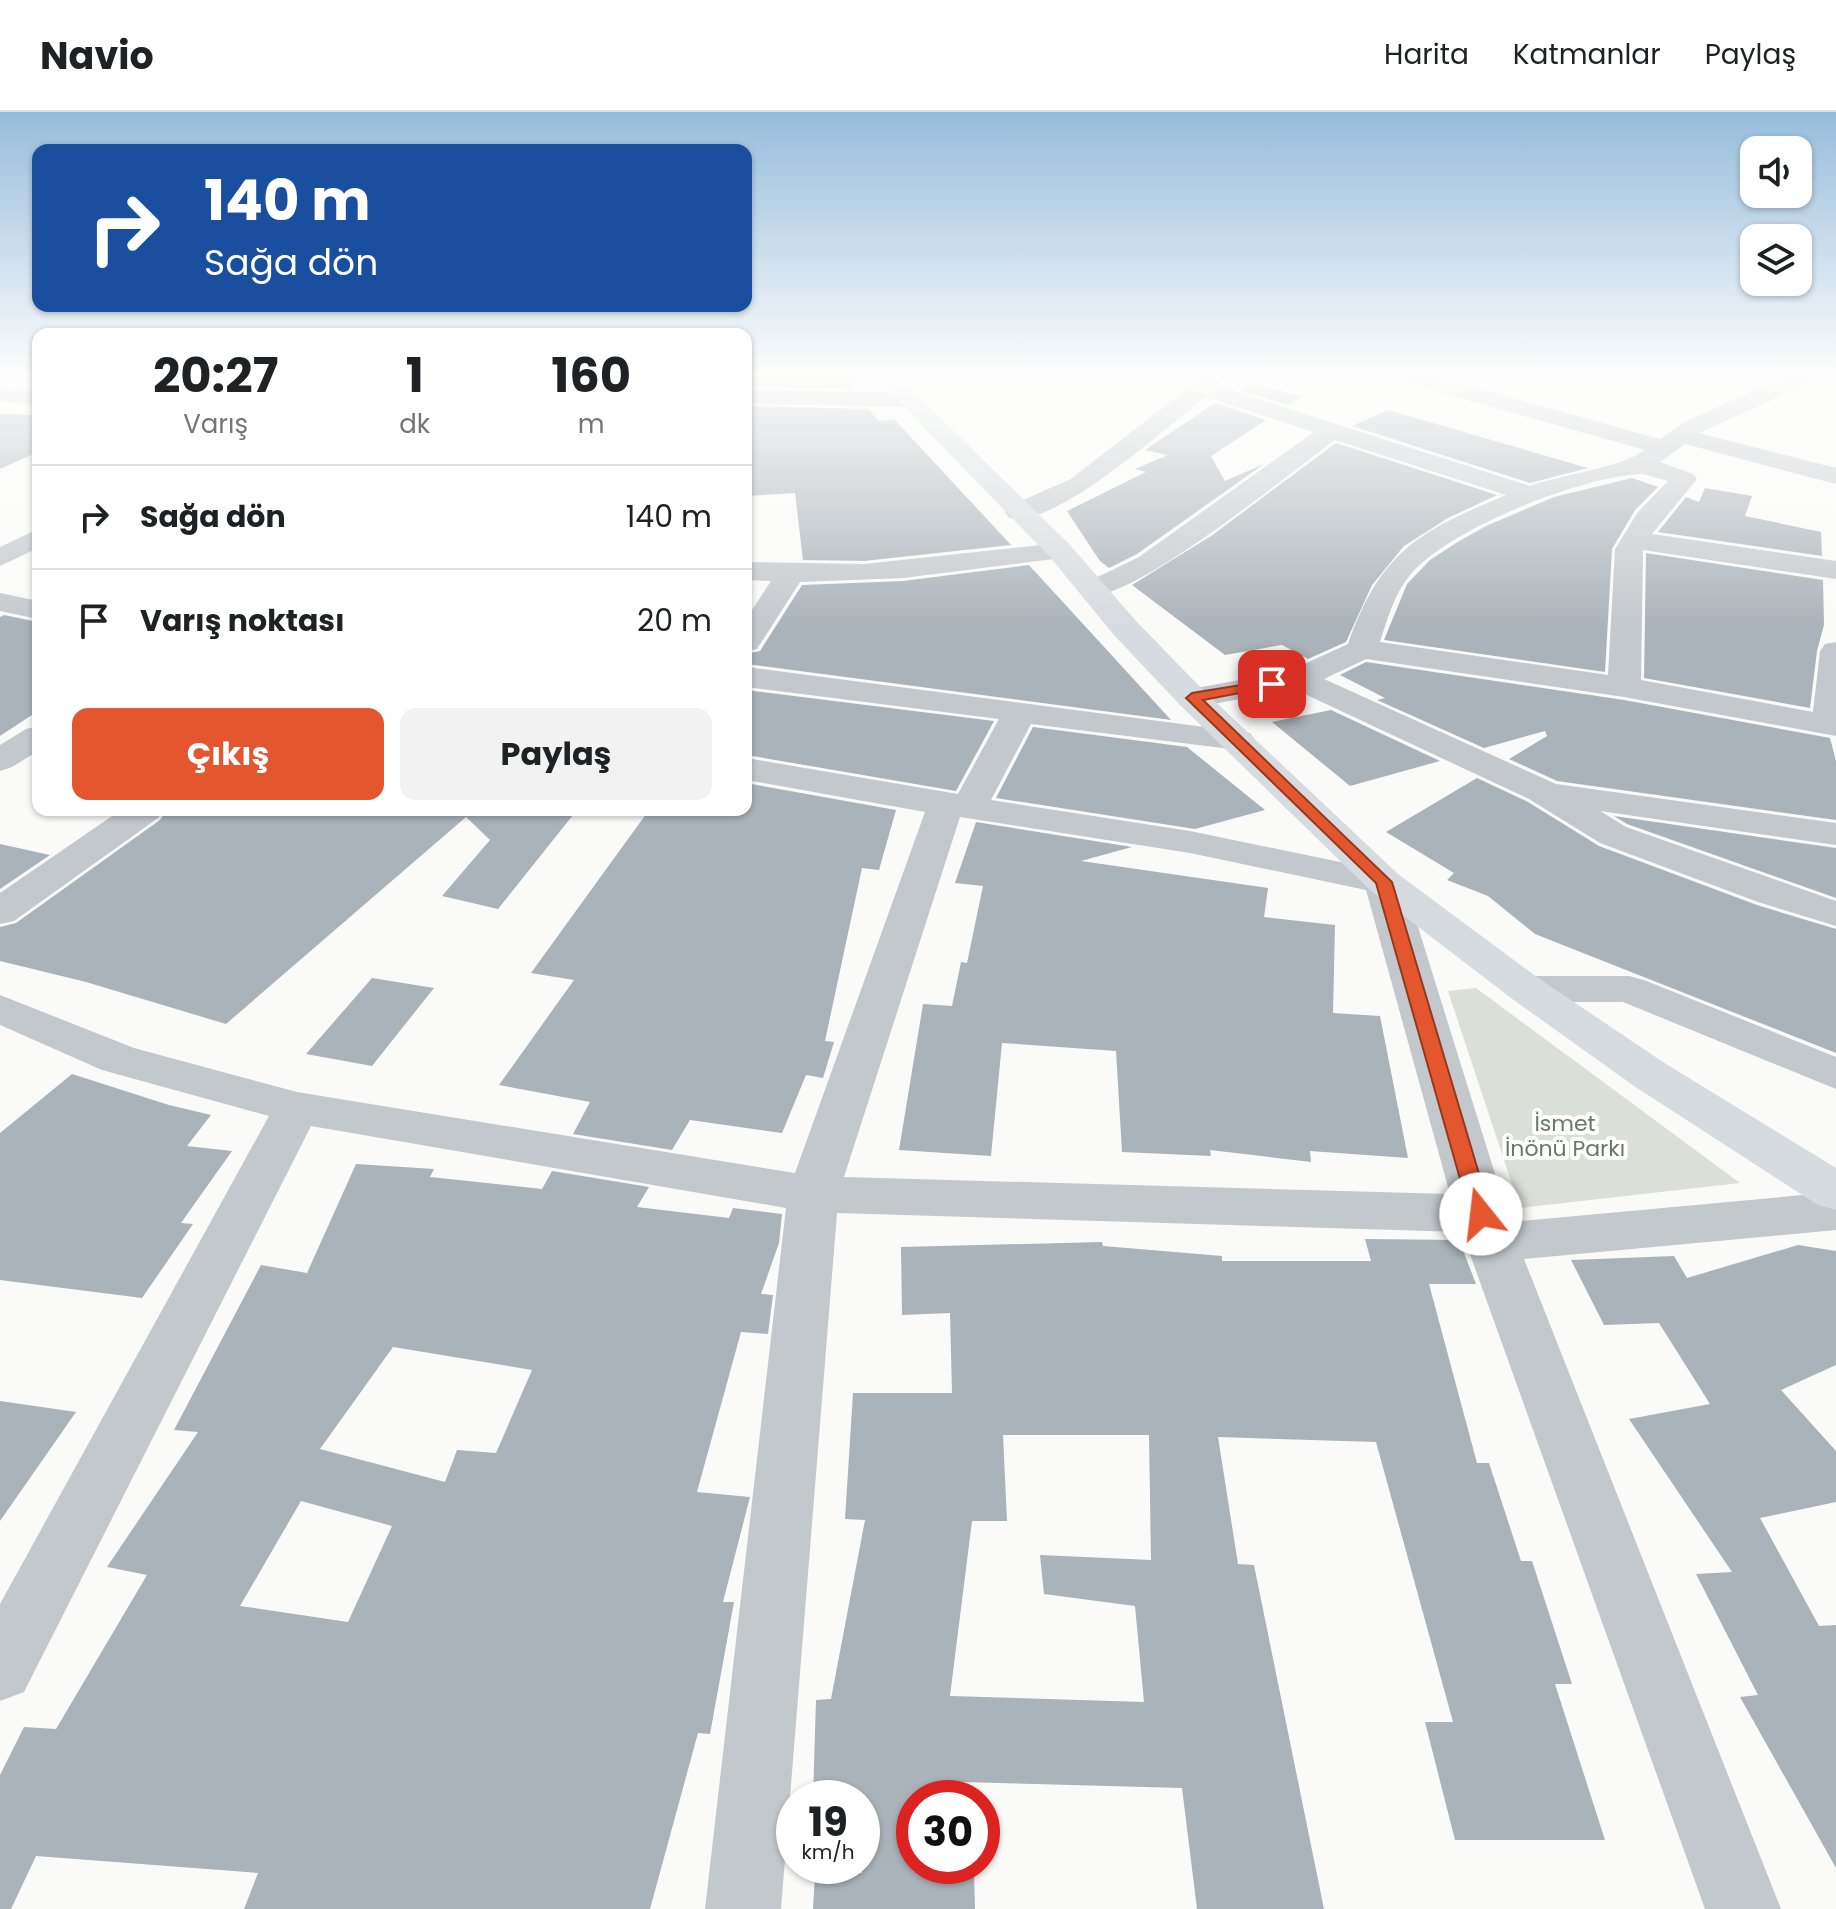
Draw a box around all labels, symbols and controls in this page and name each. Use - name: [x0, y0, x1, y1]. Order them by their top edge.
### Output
- text: Navio: [40, 29, 154, 82]
- text: Harita: [1384, 35, 1469, 74]
- text: Katmanlar: [1513, 35, 1661, 74]
- text: Paylaş: [1705, 35, 1796, 74]
- map controls: [1740, 136, 1812, 296]
- button: sound: [1740, 136, 1812, 208]
- text: 140 m: [204, 161, 371, 240]
- icon: right: [72, 176, 176, 280]
- button: layers: [1740, 224, 1812, 296]
- text: Sağa dön: [204, 237, 378, 288]
- text: 20:27: [153, 342, 278, 409]
- text: 1: [406, 342, 424, 409]
- text: 160: [551, 342, 631, 409]
- text: Varış: [183, 406, 248, 442]
- text: dk: [399, 406, 430, 442]
- text: m: [578, 406, 604, 442]
- icon: right: [72, 495, 116, 539]
- text: Sağa dön: [140, 495, 286, 538]
- text: 140 m: [626, 495, 712, 538]
- icon: arrive: [72, 599, 116, 643]
- text: Varış noktası: [140, 599, 345, 642]
- text: 20 m: [637, 599, 712, 642]
- pin: [1238, 650, 1306, 718]
- icon: arrive: [1250, 662, 1294, 706]
- button: Çıkış: [72, 708, 384, 800]
- button: Paylaş: [400, 708, 712, 800]
- park label: İsmet İnönü Parkı: [1505, 1108, 1625, 1164]
- position arrow: [1439, 1172, 1523, 1256]
- speed limit sign: 30: [896, 1780, 1000, 1884]
- text: 19: [808, 1794, 848, 1850]
- text: km/h: [801, 1838, 855, 1866]

